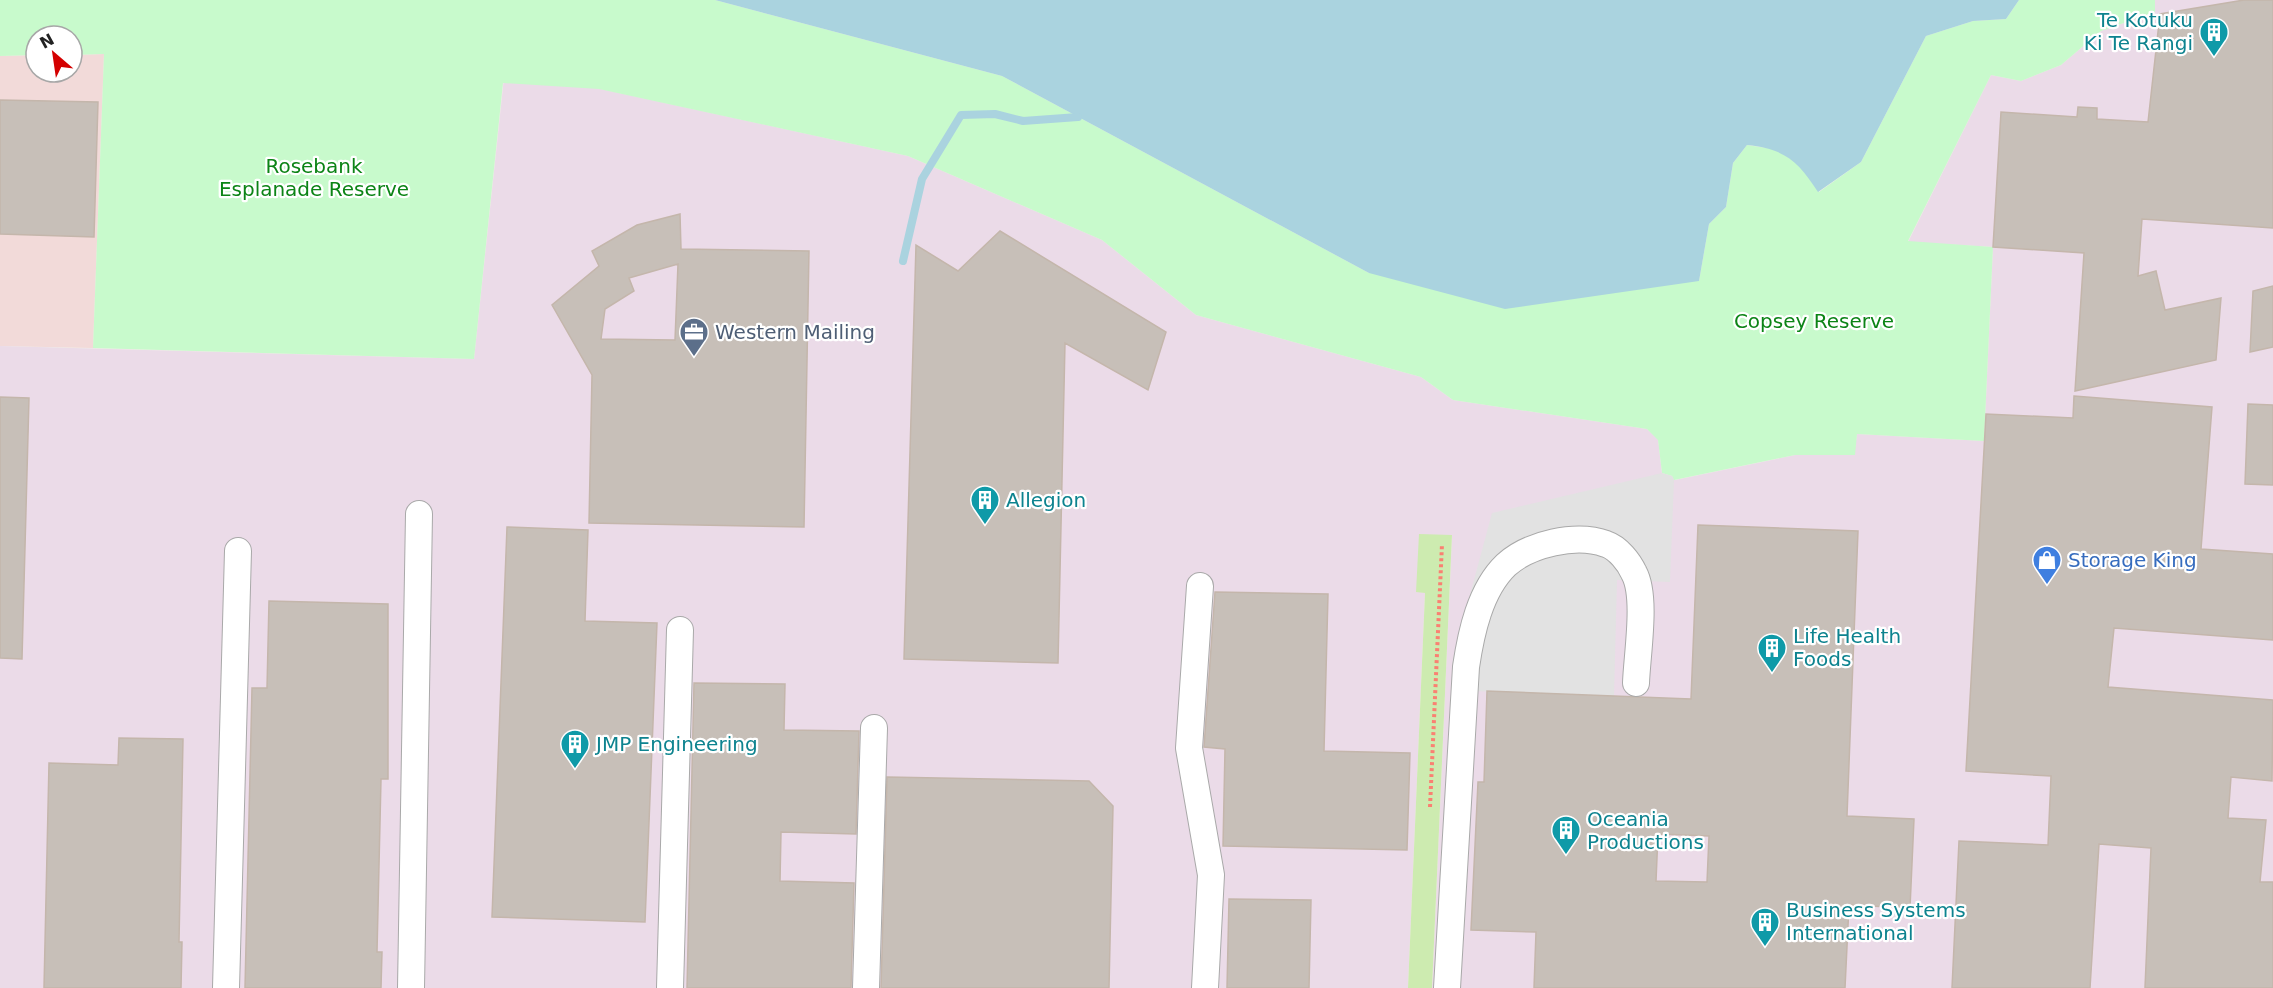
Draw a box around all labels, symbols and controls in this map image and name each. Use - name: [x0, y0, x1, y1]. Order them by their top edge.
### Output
- place label: Te Kotuku Ki Te Rangi: [2084, 8, 2193, 55]
- building icon: Te Kotuku Ki Te Rangi: [2198, 16, 2230, 58]
- north arrow: [24, 24, 84, 84]
- text: N: [37, 30, 57, 53]
- park label: Rosebank Esplanade Reserve: [219, 154, 409, 201]
- park label: Copsey Reserve: [1734, 309, 1894, 333]
- office icon: Western Mailing: [678, 316, 710, 358]
- place label: Western Mailing: [715, 320, 875, 344]
- building icon: Allegion: [969, 484, 1001, 526]
- place label: Allegion: [1006, 488, 1086, 512]
- shop icon: Storage King: [2031, 544, 2063, 586]
- place label: Storage King: [2068, 548, 2197, 572]
- place label: Life Health Foods: [1793, 624, 1901, 671]
- building icon: Life Health Foods: [1756, 632, 1788, 674]
- building icon: JMP Engineering: [559, 728, 591, 770]
- place label: JMP Engineering: [594, 732, 758, 756]
- place label: Oceania Productions: [1587, 807, 1704, 854]
- building icon: Oceania Productions: [1550, 814, 1582, 856]
- place label: Business Systems International: [1786, 898, 1966, 945]
- building icon: Business Systems International: [1749, 906, 1781, 948]

